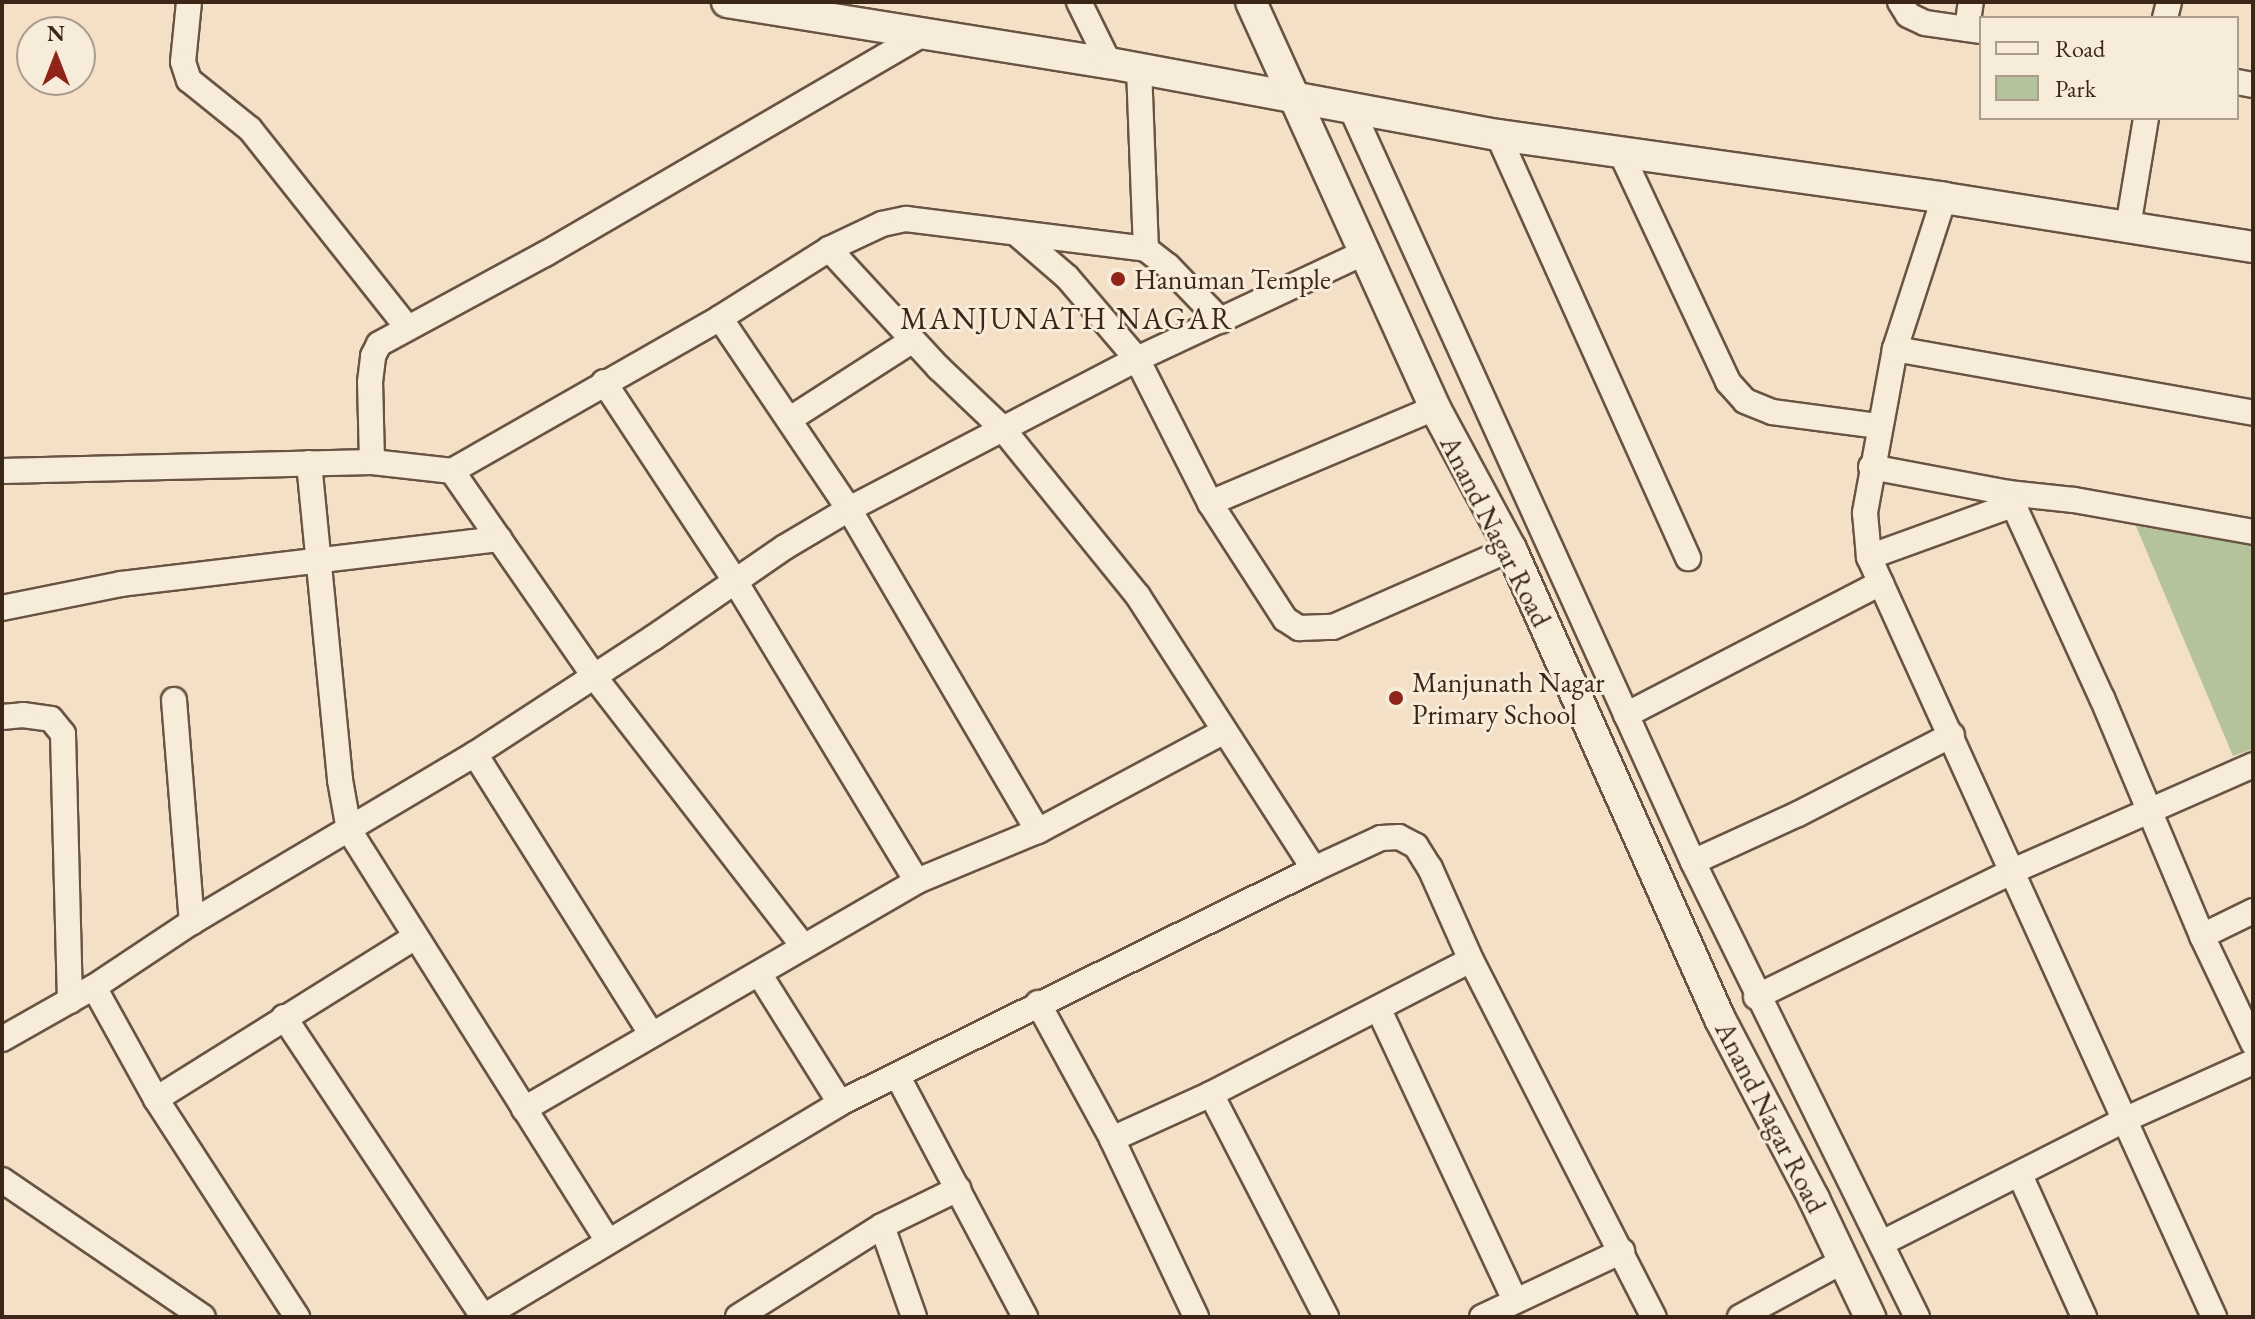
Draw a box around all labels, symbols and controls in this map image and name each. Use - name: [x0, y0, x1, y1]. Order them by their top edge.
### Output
- north arrow: [16, 16, 96, 96]
- legend: [1979, 16, 2239, 120]
- text: N: [47, 19, 65, 48]
- text: Road: [2055, 33, 2105, 64]
- text: Park: [2055, 73, 2096, 104]
- place label: Hanuman Temple: [1134, 262, 1331, 296]
- marker: Hanuman Temple: [1109, 270, 1127, 288]
- district label: MANJUNATH NAGAR: [900, 301, 1234, 337]
- street label: Anand Nagar Road: [1433, 430, 1559, 632]
- place label: Manjunath Nagar Primary School: [1412, 665, 1605, 731]
- marker: Manjunath Nagar Primary School: [1387, 689, 1405, 707]
- street label: Anand Nagar Road: [1708, 1016, 1834, 1218]

